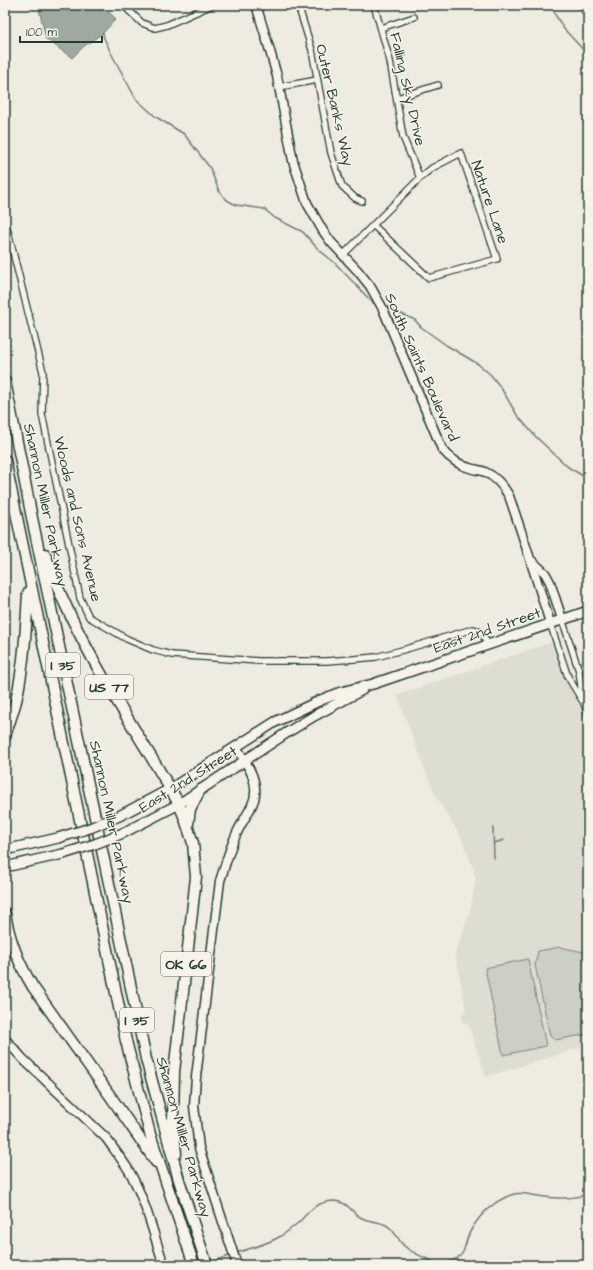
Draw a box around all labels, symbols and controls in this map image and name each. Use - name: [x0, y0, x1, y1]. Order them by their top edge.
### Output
- scale bar: [20, 18, 102, 44]
- text: 100 m: [26, 24, 57, 41]
- street label: Falling Sky Drive: [383, 30, 431, 148]
- street label: Outer Banks Way: [309, 42, 359, 168]
- street label: Nature Lane: [465, 158, 514, 247]
- street label: South Saints Boulevard: [379, 290, 464, 445]
- street label: Shannon Miller Parkway: [17, 422, 73, 589]
- street label: Woods and Sons Avenue: [48, 434, 107, 604]
- street label: East 2nd Street: [431, 602, 544, 659]
- road number: I 35: [46, 653, 80, 677]
- road number: US 77: [85, 675, 133, 699]
- street label: Shannon Miller Parkway: [83, 739, 139, 906]
- street label: East 2nd Street: [135, 741, 241, 818]
- road number: OK 66: [161, 952, 211, 976]
- road number: I 35: [120, 1008, 154, 1032]
- street label: Shannon Miller Parkway: [150, 1054, 217, 1220]

